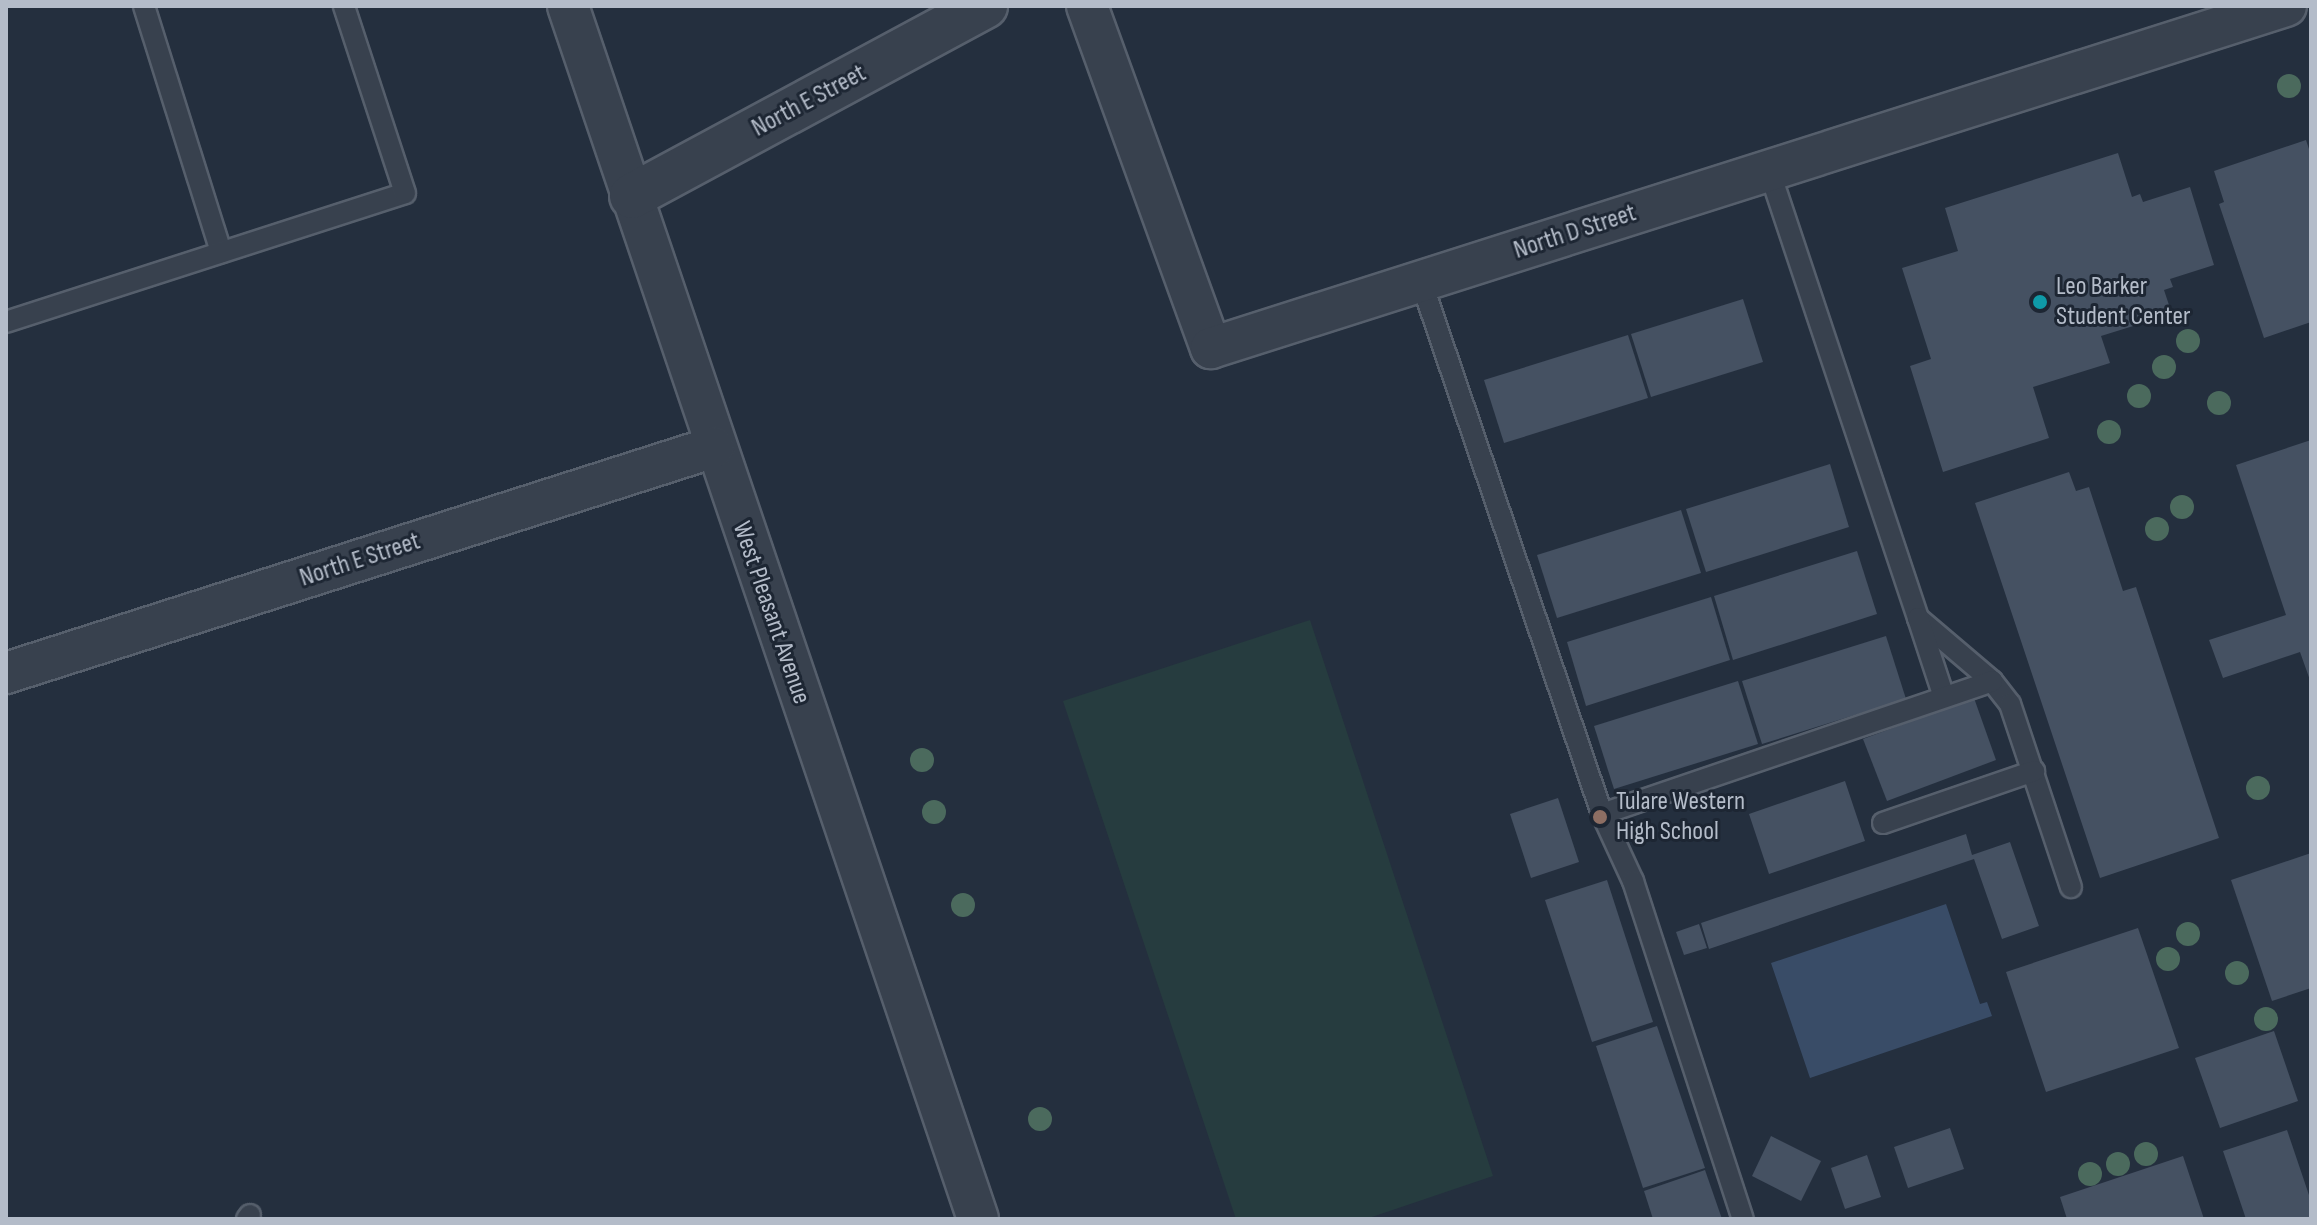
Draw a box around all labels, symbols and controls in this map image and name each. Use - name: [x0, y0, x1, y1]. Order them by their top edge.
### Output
- street label: North E Street: [747, 58, 871, 144]
- street label: North D Street: [1510, 198, 1640, 266]
- place label: Leo Barker Student Center: [2056, 271, 2190, 332]
- marker: Leo Barker Student Center: [2031, 293, 2049, 311]
- street label: West Pleasant Avenue: [725, 518, 817, 708]
- street label: North E Street: [296, 526, 424, 594]
- place label: Tulare Western High School: [1616, 786, 1745, 848]
- marker: Tulare Western High School: [1591, 808, 1609, 826]

